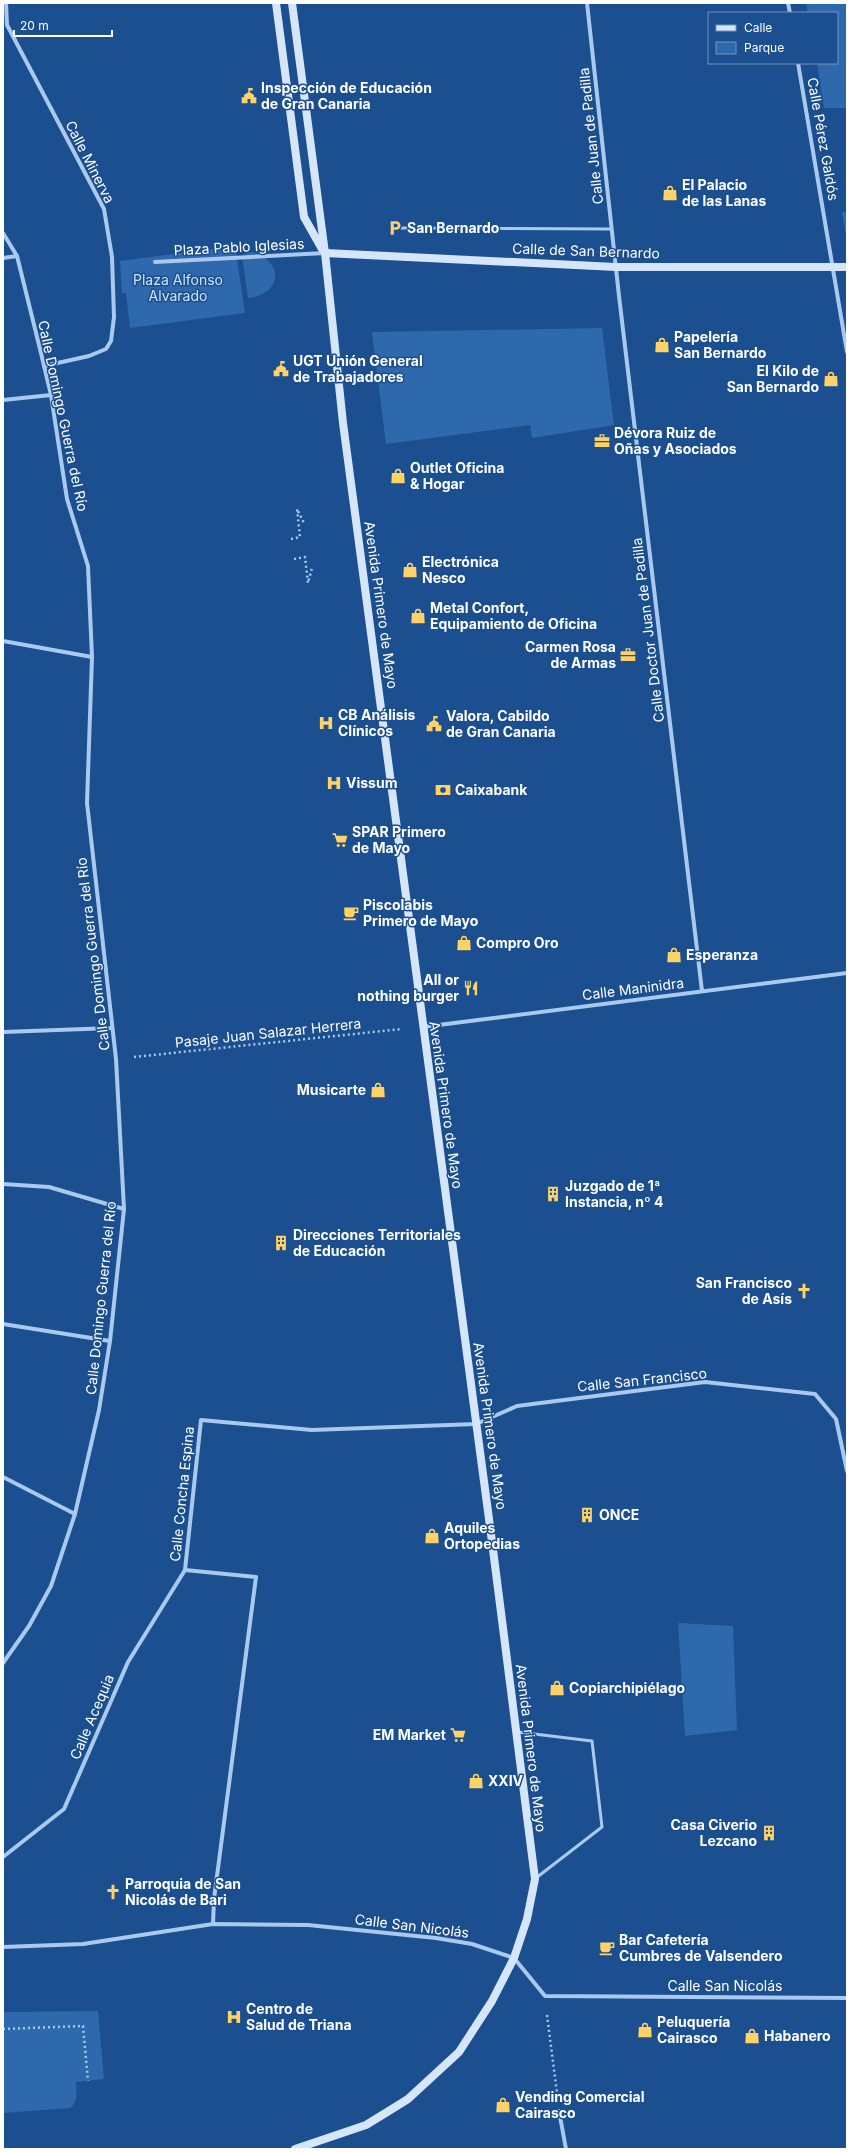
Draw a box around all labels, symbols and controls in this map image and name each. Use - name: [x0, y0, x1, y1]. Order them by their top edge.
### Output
- scale bar: [14, 12, 112, 38]
- legend: [708, 12, 838, 64]
- text: 20 m: [20, 18, 49, 33]
- text: Calle: [744, 20, 772, 35]
- text: Parque: [744, 40, 784, 55]
- street label: Calle Juan de Padilla: [575, 67, 606, 205]
- street label: Calle Pérez Galdós: [804, 76, 843, 202]
- place label: Inspección de Educación de Gran Canaria: [261, 79, 432, 112]
- public building icon: Inspección de Educación de Gran Canaria: [240, 87, 258, 105]
- street label: Calle Minerva: [62, 118, 119, 206]
- place label: El Palacio de las Lanas: [682, 176, 766, 209]
- shop icon: El Palacio de las Lanas: [661, 184, 679, 202]
- parking icon: San Bernardo: [386, 219, 404, 237]
- place label: San Bernardo: [407, 219, 500, 236]
- street label: Plaza Pablo Iglesias: [173, 235, 305, 258]
- street label: Calle de San Bernardo: [512, 239, 660, 262]
- park label: Plaza Alfonso Alvarado: [133, 271, 223, 304]
- street label: Calle Domingo Guerra del Río: [35, 319, 92, 513]
- place label: Papelería San Bernardo: [674, 328, 767, 361]
- shop icon: Papelería San Bernardo: [653, 336, 671, 354]
- place label: UGT Unión General de Trabajadores: [293, 352, 423, 385]
- public building icon: UGT Unión General de Trabajadores: [272, 360, 290, 378]
- place label: El Kilo de San Bernardo: [727, 362, 819, 395]
- shop icon: El Kilo de San Bernardo: [822, 370, 840, 388]
- place label: Dévora Ruiz de Oñas y Asociados: [614, 424, 737, 457]
- office icon: Dévora Ruiz de Oñas y Asociados: [593, 432, 611, 450]
- place label: Outlet Oficina & Hogar: [410, 459, 504, 492]
- shop icon: Outlet Oficina & Hogar: [389, 467, 407, 485]
- street label: Avenida Primero de Mayo: [361, 520, 402, 690]
- street label: Calle Doctor Juan de Padilla: [628, 537, 667, 723]
- place label: Electrónica Nesco: [422, 553, 499, 586]
- shop icon: Electrónica Nesco: [401, 561, 419, 579]
- place label: Metal Confort, Equipamiento de Oficina: [430, 599, 597, 632]
- shop icon: Metal Confort, Equipamiento de Oficina: [409, 607, 427, 625]
- place label: Carmen Rosa de Armas: [525, 638, 616, 671]
- office icon: Carmen Rosa de Armas: [619, 646, 637, 664]
- place label: CB Análisis Clínicos: [338, 706, 415, 739]
- place label: Valora, Cabildo de Gran Canaria: [446, 707, 556, 740]
- hospital icon: CB Análisis Clínicos: [317, 714, 335, 732]
- public building icon: Valora, Cabildo de Gran Canaria: [425, 715, 443, 733]
- hospital icon: Vissum: [325, 774, 343, 792]
- place label: Vissum: [346, 774, 397, 791]
- bank icon: Caixabank: [434, 781, 452, 799]
- place label: Caixabank: [455, 781, 528, 798]
- place label: SPAR Primero de Mayo: [352, 823, 446, 856]
- supermarket icon: SPAR Primero de Mayo: [331, 831, 349, 849]
- street label: Calle Domingo Guerra del Río: [72, 856, 113, 1052]
- place label: Piscolabis Primero de Mayo: [363, 896, 479, 929]
- cafe icon: Piscolabis Primero de Mayo: [342, 904, 360, 922]
- shop icon: Compro Oro: [455, 934, 473, 952]
- place label: Compro Oro: [476, 934, 559, 951]
- shop icon: Esperanza: [665, 946, 683, 964]
- place label: Esperanza: [686, 946, 758, 963]
- place label: All or nothing burger: [357, 971, 459, 1004]
- street label: Calle Maninidra: [581, 974, 685, 1003]
- restaurant icon: All or nothing burger: [462, 979, 480, 997]
- street label: Pasaje Juan Salazar Herrera: [174, 1014, 362, 1051]
- street label: Avenida Primero de Mayo: [426, 1020, 467, 1190]
- place label: Musicarte: [297, 1081, 366, 1098]
- shop icon: Musicarte: [369, 1081, 387, 1099]
- place label: Juzgado de 1ª Instancia, nº 4: [565, 1177, 664, 1210]
- building icon: Juzgado de 1ª Instancia, nº 4: [544, 1185, 562, 1203]
- street label: Calle Domingo Guerra del Río: [82, 1200, 119, 1396]
- place label: Direcciones Territoriales de Educación: [293, 1226, 461, 1259]
- building icon: Direcciones Territoriales de Educación: [272, 1234, 290, 1252]
- place label: San Francisco de Asís: [696, 1274, 792, 1307]
- church icon: San Francisco de Asís: [795, 1282, 813, 1300]
- street label: Avenida Primero de Mayo: [470, 1341, 511, 1511]
- street label: Calle San Francisco: [576, 1364, 708, 1395]
- street label: Calle Concha Espina: [166, 1426, 197, 1562]
- building icon: ONCE: [578, 1506, 596, 1524]
- place label: ONCE: [599, 1506, 639, 1523]
- place label: Aquiles Ortopedias: [444, 1519, 520, 1552]
- shop icon: Aquiles Ortopedias: [423, 1527, 441, 1545]
- street label: Avenida Primero de Mayo: [513, 1663, 550, 1833]
- street label: Calle Acequia: [66, 1672, 117, 1762]
- shop icon: Copiarchipiélago: [548, 1679, 566, 1697]
- place label: Copiarchipiélago: [569, 1679, 686, 1696]
- place label: EM Market: [373, 1726, 446, 1743]
- supermarket icon: EM Market: [449, 1726, 467, 1744]
- shop icon: XXIV: [467, 1772, 485, 1790]
- place label: XXIV: [488, 1772, 524, 1789]
- place label: Casa Civerio Lezcano: [670, 1816, 757, 1849]
- building icon: Casa Civerio Lezcano: [760, 1824, 778, 1842]
- place label: Parroquia de San Nicolás de Bari: [125, 1875, 241, 1908]
- church icon: Parroquia de San Nicolás de Bari: [104, 1883, 122, 1901]
- street label: Calle San Nicolás: [354, 1910, 470, 1941]
- place label: Bar Cafetería Cumbres de Valsendero: [619, 1931, 783, 1964]
- cafe icon: Bar Cafetería Cumbres de Valsendero: [598, 1939, 616, 1957]
- street label: Calle San Nicolás: [668, 1977, 783, 1994]
- place label: Centro de Salud de Triana: [246, 2000, 352, 2033]
- hospital icon: Centro de Salud de Triana: [225, 2008, 243, 2026]
- place label: Peluquería Cairasco: [657, 2013, 730, 2046]
- shop icon: Peluquería Cairasco: [636, 2021, 654, 2039]
- shop icon: Habanero: [743, 2027, 761, 2045]
- place label: Habanero: [764, 2027, 831, 2044]
- place label: Vending Comercial Cairasco: [515, 2088, 645, 2121]
- shop icon: Vending Comercial Cairasco: [494, 2096, 512, 2114]

